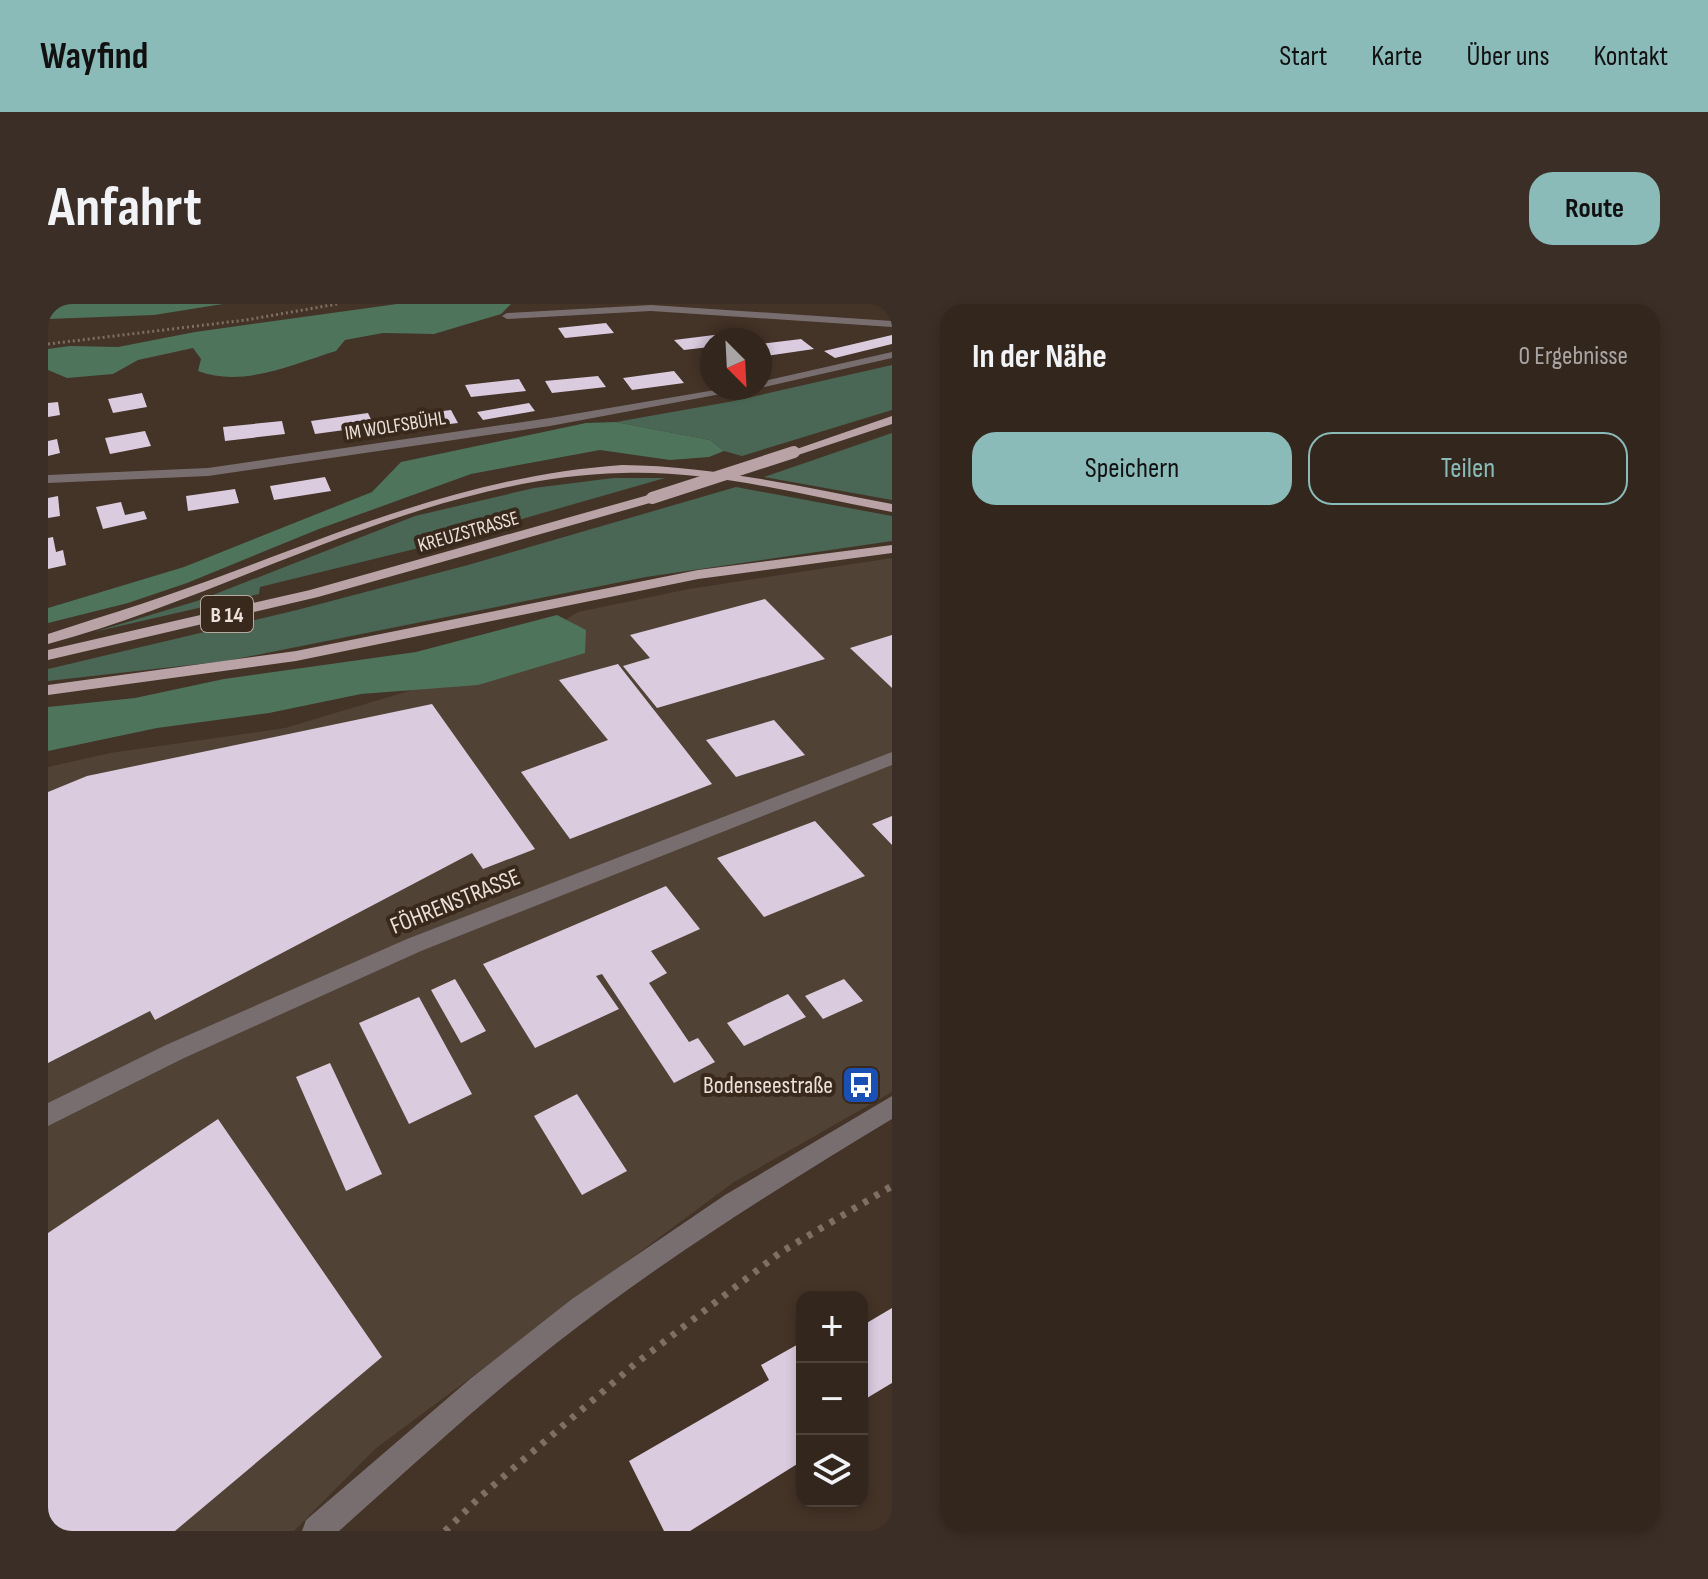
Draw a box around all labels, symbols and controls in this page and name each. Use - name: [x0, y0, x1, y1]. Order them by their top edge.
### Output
- text: Wayfind: [40, 34, 148, 79]
- text: Start: [1279, 40, 1327, 73]
- text: Karte: [1371, 40, 1423, 73]
- text: Über uns: [1467, 40, 1550, 73]
- text: Kontakt: [1594, 40, 1668, 73]
- button: Route: [1529, 172, 1660, 245]
- text: Anfahrt: [48, 175, 202, 242]
- north arrow: [700, 328, 772, 400]
- text: In der Nähe: [972, 336, 1107, 377]
- text: 0 Ergebnisse: [1518, 341, 1628, 372]
- street label: IM WOLFSBÜHL: [343, 406, 448, 446]
- button: Speichern: [972, 432, 1292, 505]
- button: Teilen: [1308, 432, 1628, 505]
- street label: KREUZSTRASSE: [415, 506, 522, 558]
- road number: B 14: [201, 596, 253, 632]
- street label: FÖHRENSTRASSE: [386, 862, 524, 941]
- bus stop icon: Bodenseestraße: [840, 1064, 882, 1106]
- place label: Bodenseestraße: [703, 1071, 833, 1100]
- map controls: [796, 1291, 868, 1507]
- button: +: [796, 1291, 868, 1363]
- button: −: [796, 1363, 868, 1435]
- button: layers: [796, 1435, 868, 1507]

